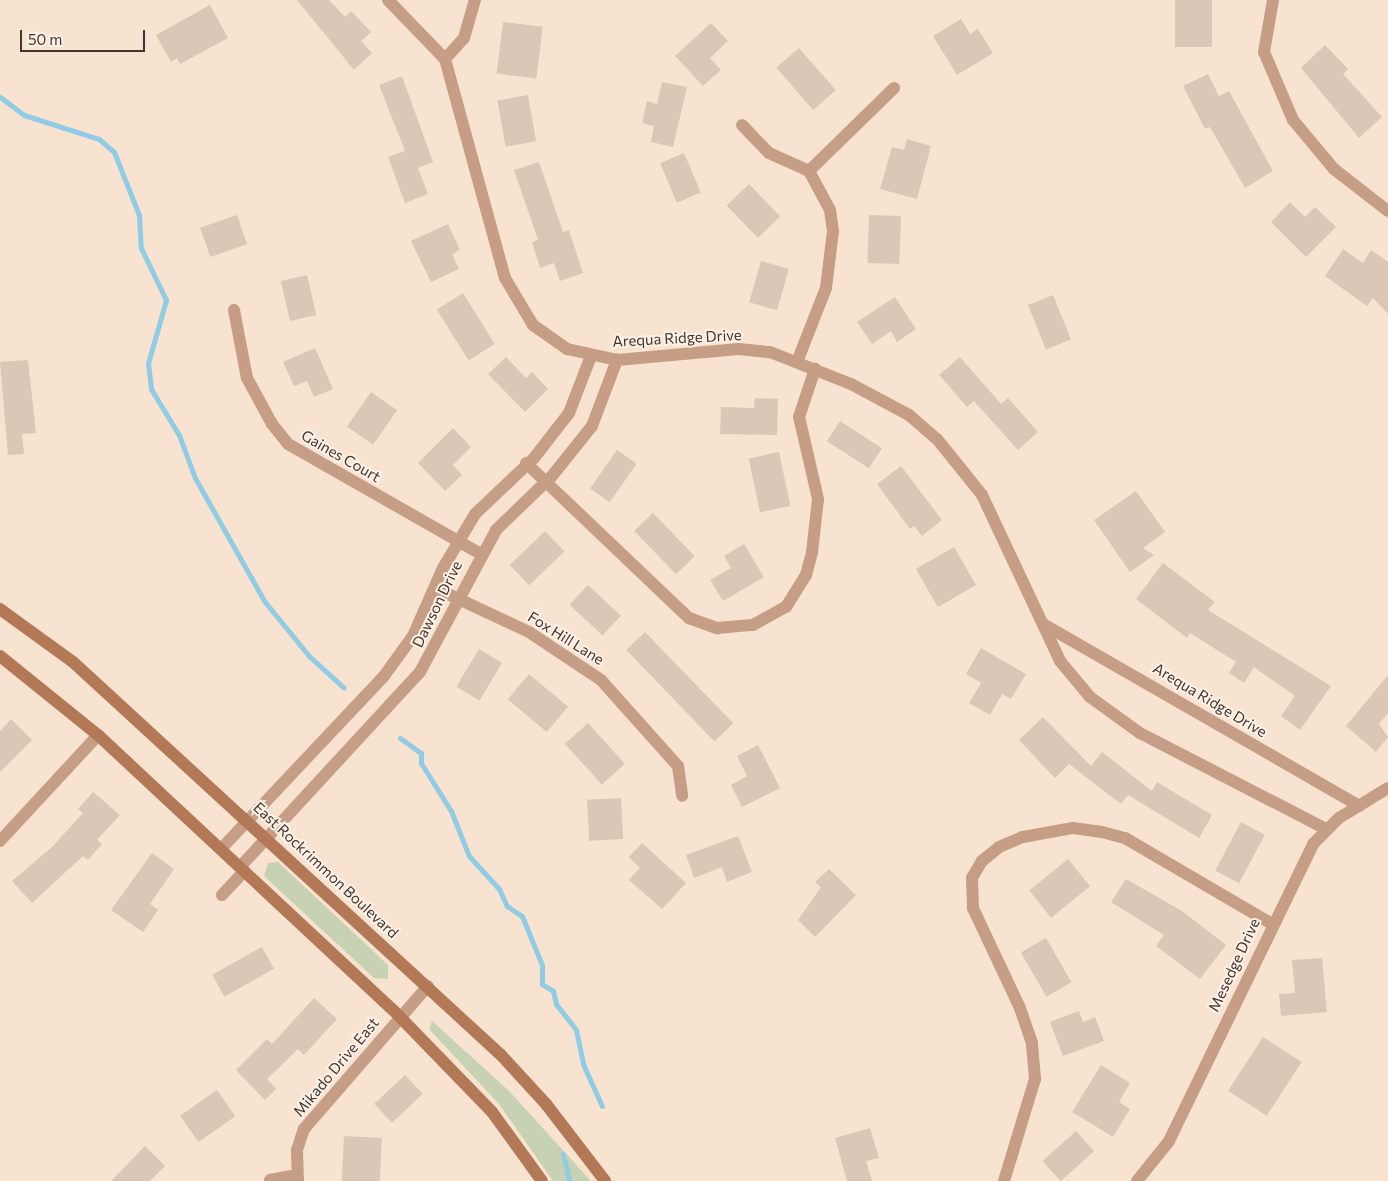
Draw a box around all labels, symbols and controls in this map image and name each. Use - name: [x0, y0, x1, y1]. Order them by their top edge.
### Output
- scale bar: [22, 20, 148, 52]
- text: 50 m: [28, 30, 62, 48]
- street label: Arequa Ridge Drive: [612, 326, 742, 350]
- street label: Gaines Court: [298, 426, 384, 486]
- street label: Dawson Drive: [408, 558, 466, 650]
- street label: Fox Hill Lane: [525, 608, 607, 668]
- street label: Arequa Ridge Drive: [1150, 659, 1270, 741]
- street label: East Rockrimmon Boulevard: [250, 798, 402, 942]
- street label: Mesedge Drive: [1205, 916, 1263, 1014]
- street label: Mikado Drive East: [289, 1014, 383, 1120]

